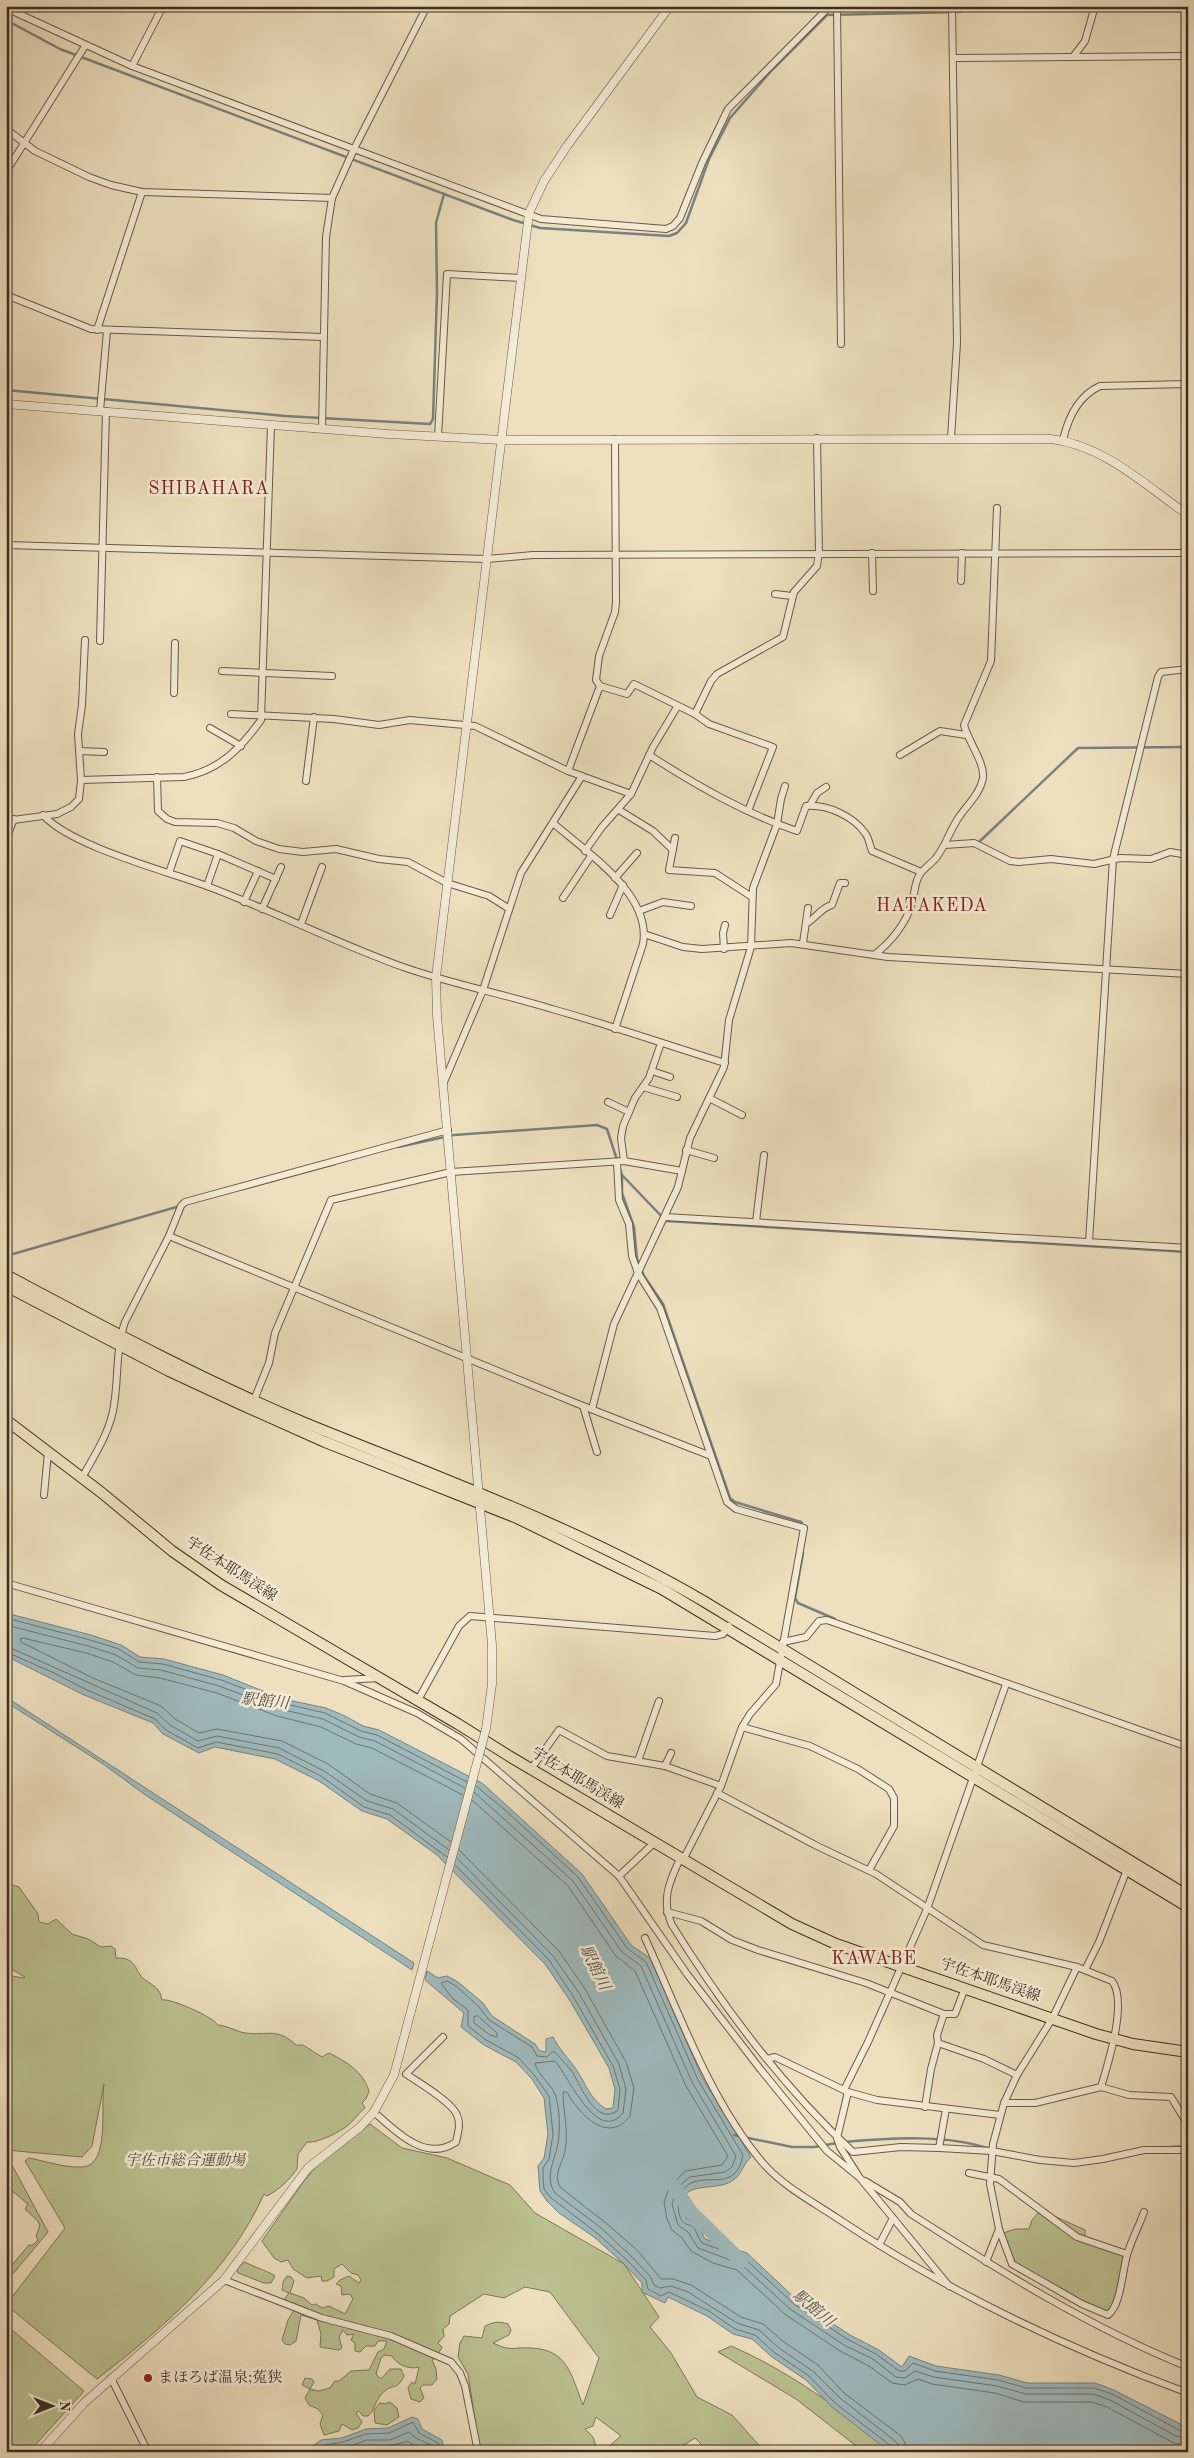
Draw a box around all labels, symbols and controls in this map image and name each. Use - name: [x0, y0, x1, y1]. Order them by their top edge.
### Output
- district label: SHIBAHARA: [148, 480, 270, 498]
- district label: HATAKEDA: [876, 897, 988, 915]
- street label: 宇佐本耶馬渓線: [183, 1533, 280, 1605]
- water label: 駅館川: [240, 1690, 292, 1713]
- street label: 宇佐本耶馬渓線: [528, 1744, 627, 1812]
- water label: 駅館川: [576, 1942, 614, 1995]
- district label: KAWABE: [831, 1950, 917, 1968]
- street label: 宇佐本耶馬渓線: [938, 1955, 1043, 2005]
- park label: 宇佐市総合運動場: [125, 2152, 247, 2169]
- water label: 駅館川: [789, 2286, 839, 2332]
- place label: まほろば温泉;菟狭: [158, 2369, 282, 2386]
- marker: まほろば温泉;菟狭: [142, 2372, 154, 2384]
- north arrow: [28, 2380, 78, 2430]
- text: N: [57, 2401, 71, 2412]

